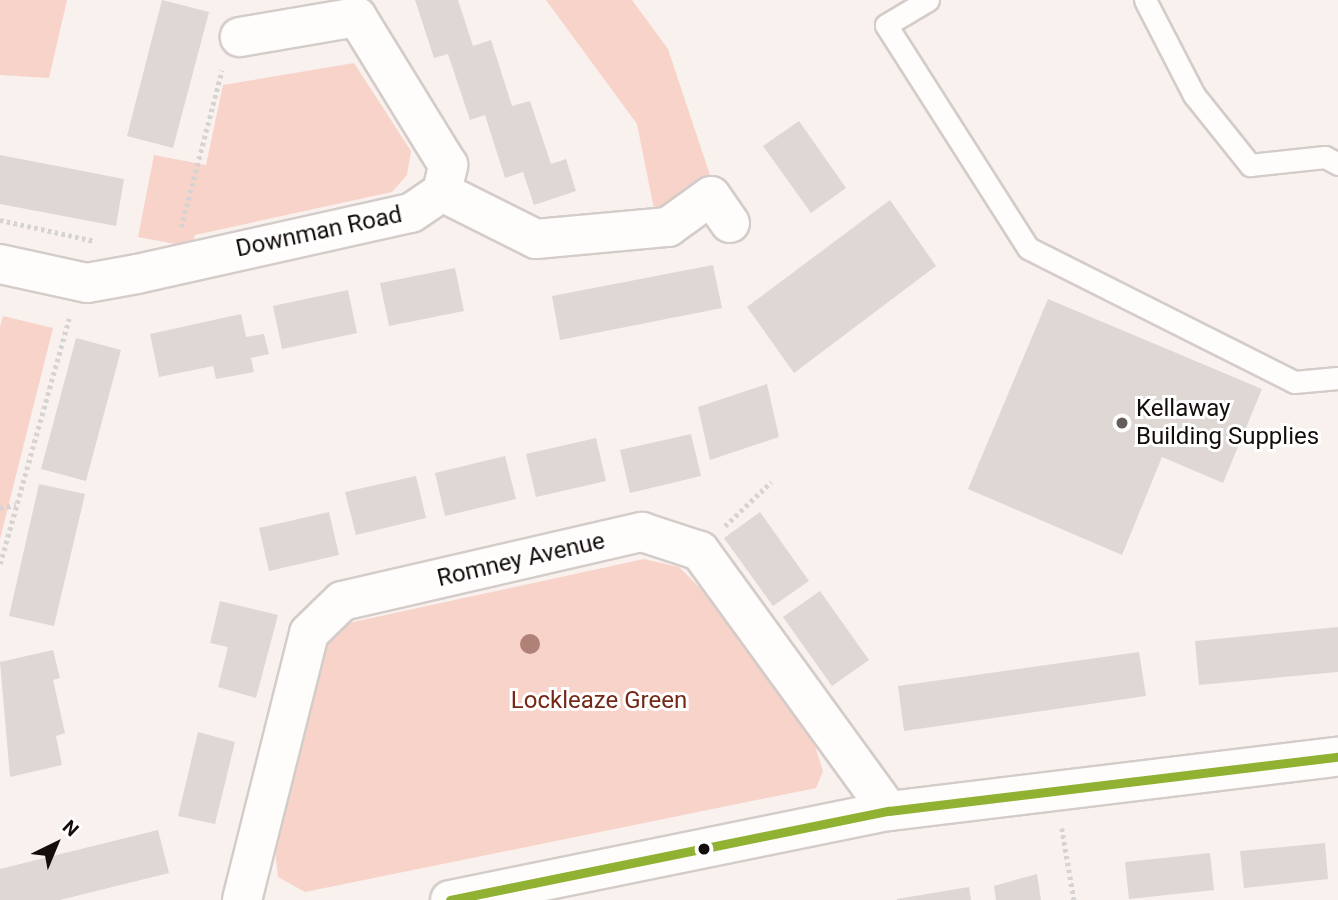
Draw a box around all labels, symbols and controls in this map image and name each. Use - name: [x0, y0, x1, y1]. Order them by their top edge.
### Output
- street label: Downman Road: [233, 200, 405, 264]
- place label: Kellaway Building Supplies: [1136, 395, 1319, 451]
- marker: Kellaway Building Supplies: [1114, 415, 1130, 431]
- street label: Romney Avenue: [434, 527, 608, 593]
- park label: Lockleaze Green: [511, 687, 687, 715]
- north arrow: [21, 809, 91, 879]
- text: N: [58, 815, 83, 841]
- unlabelled marker: [697, 842, 711, 856]

